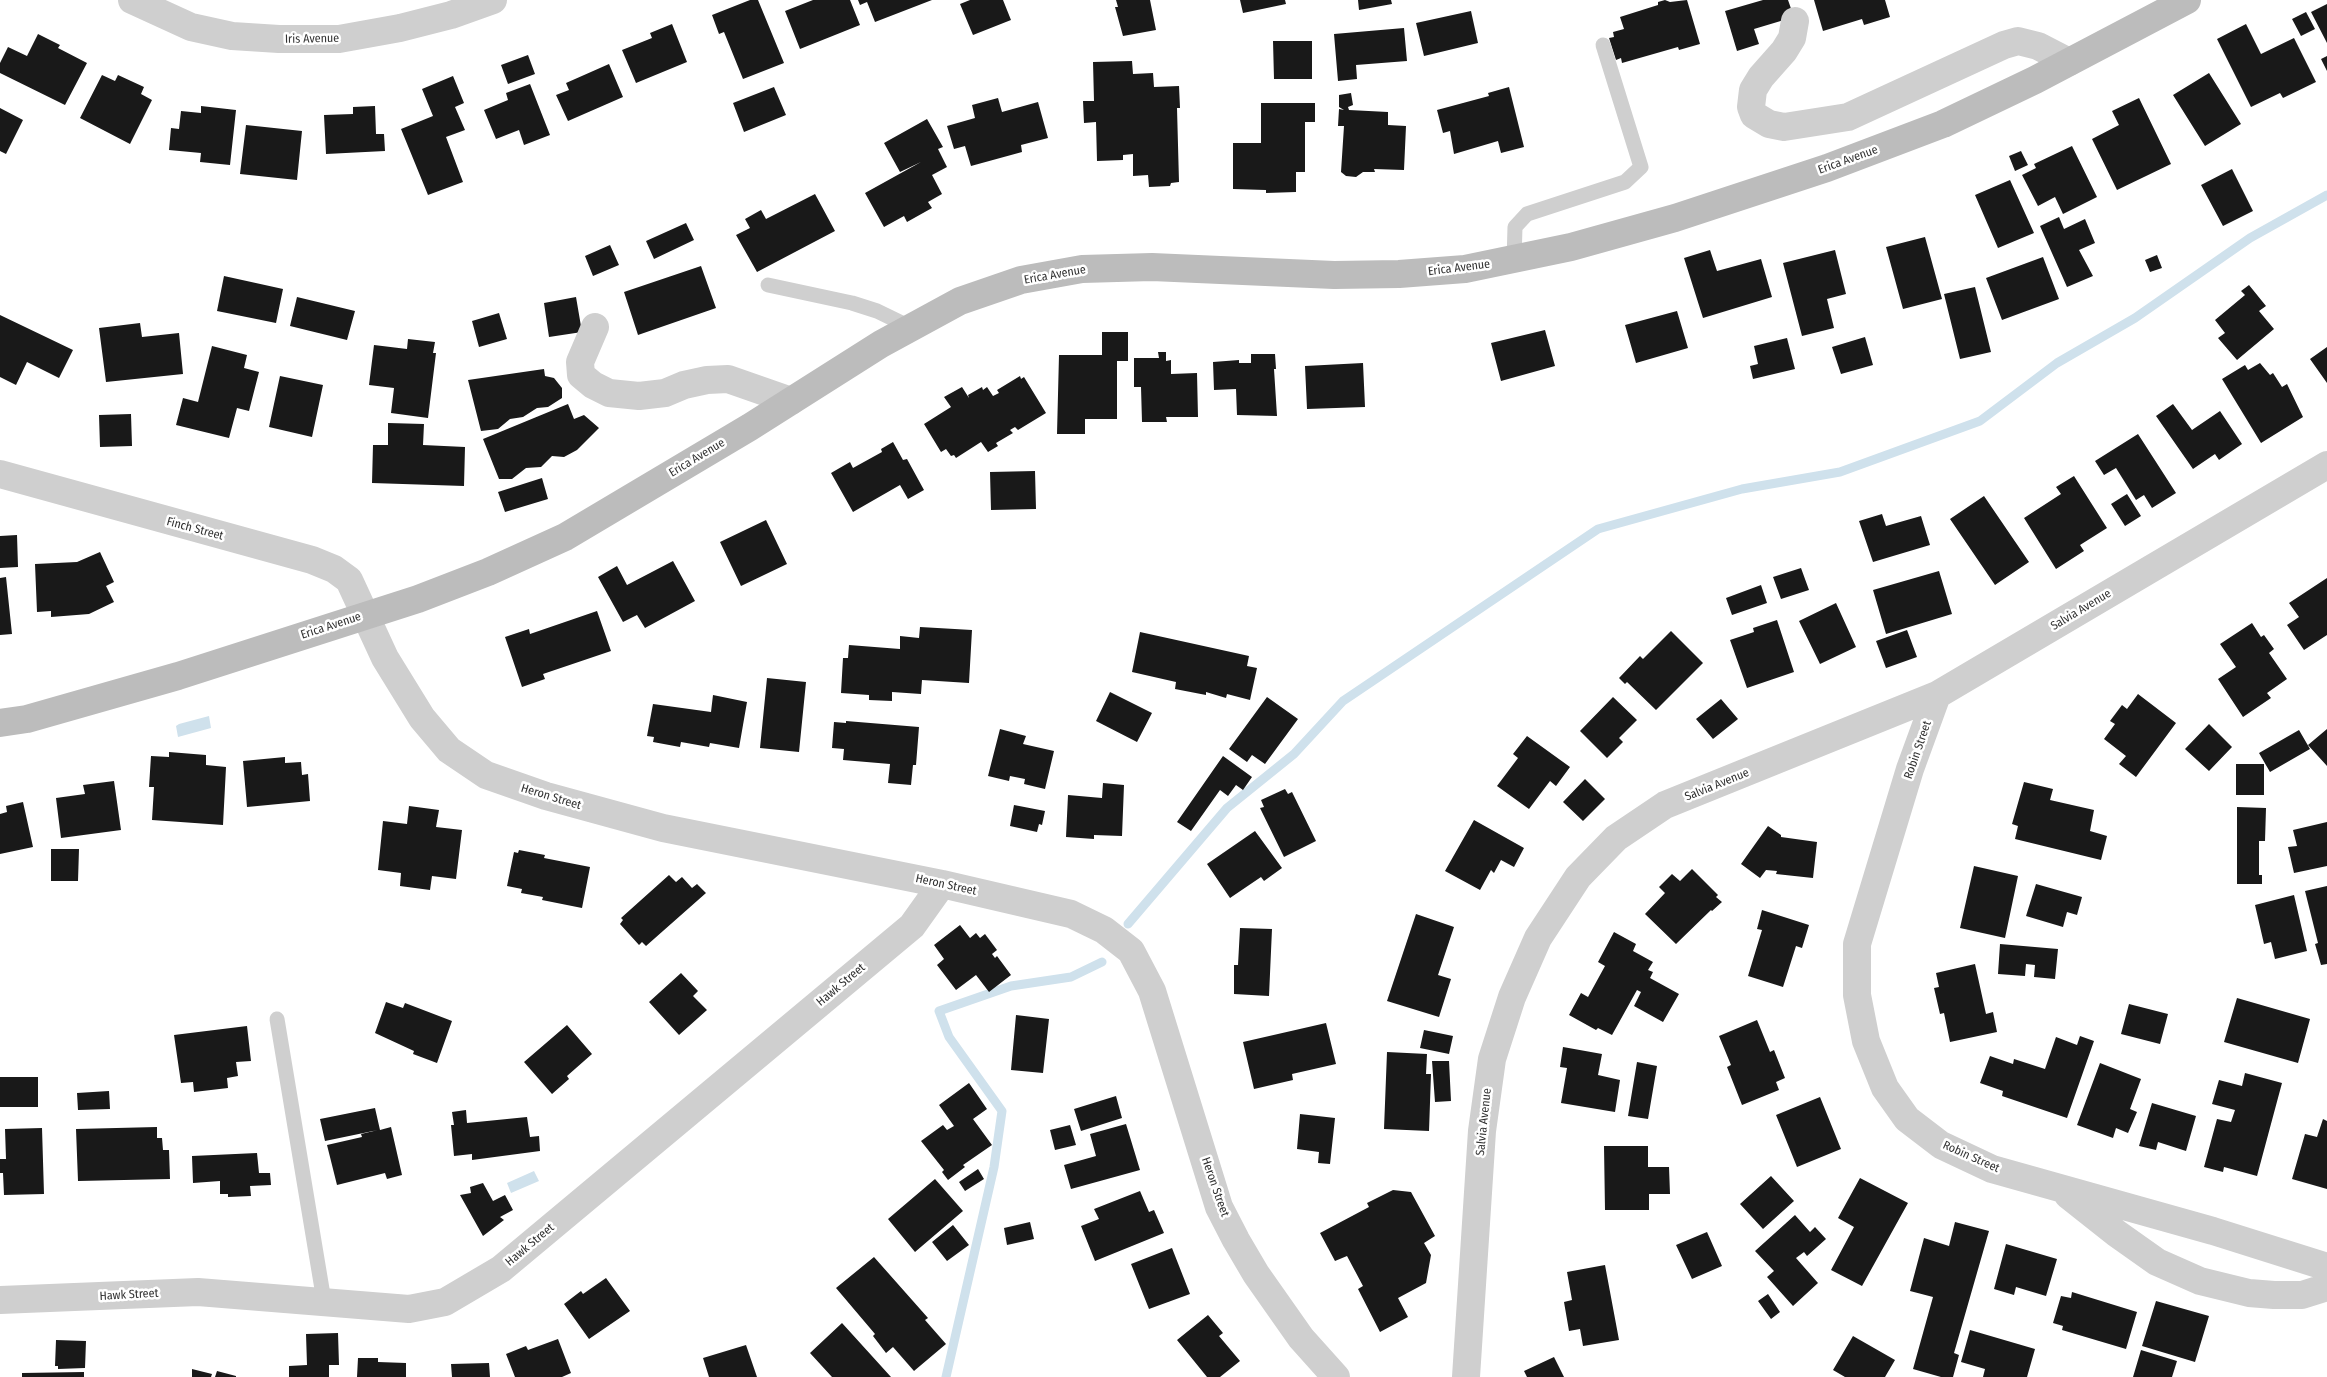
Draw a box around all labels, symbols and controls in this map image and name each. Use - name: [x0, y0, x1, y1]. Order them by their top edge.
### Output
- street label: Iris Avenue: [285, 31, 339, 47]
- street label: Erica Avenue: [1816, 143, 1880, 177]
- street label: Erica Avenue: [1427, 257, 1491, 279]
- street label: Erica Avenue: [1023, 262, 1087, 288]
- street label: Erica Avenue: [667, 436, 727, 480]
- street label: Finch Street: [165, 515, 225, 543]
- street label: Salvia Avenue: [2048, 586, 2114, 634]
- street label: Erica Avenue: [299, 609, 363, 643]
- street label: Robin Street: [1901, 719, 1935, 781]
- street label: Salvia Avenue: [1683, 766, 1751, 804]
- street label: Heron Street: [519, 781, 583, 813]
- street label: Heron Street: [914, 872, 978, 898]
- street label: Hawk Street: [814, 961, 868, 1009]
- street label: Salvia Avenue: [1473, 1087, 1495, 1157]
- street label: Robin Street: [1940, 1138, 2002, 1176]
- street label: Heron Street: [1198, 1155, 1232, 1219]
- street label: Hawk Street: [503, 1221, 557, 1269]
- street label: Hawk Street: [99, 1286, 159, 1304]

